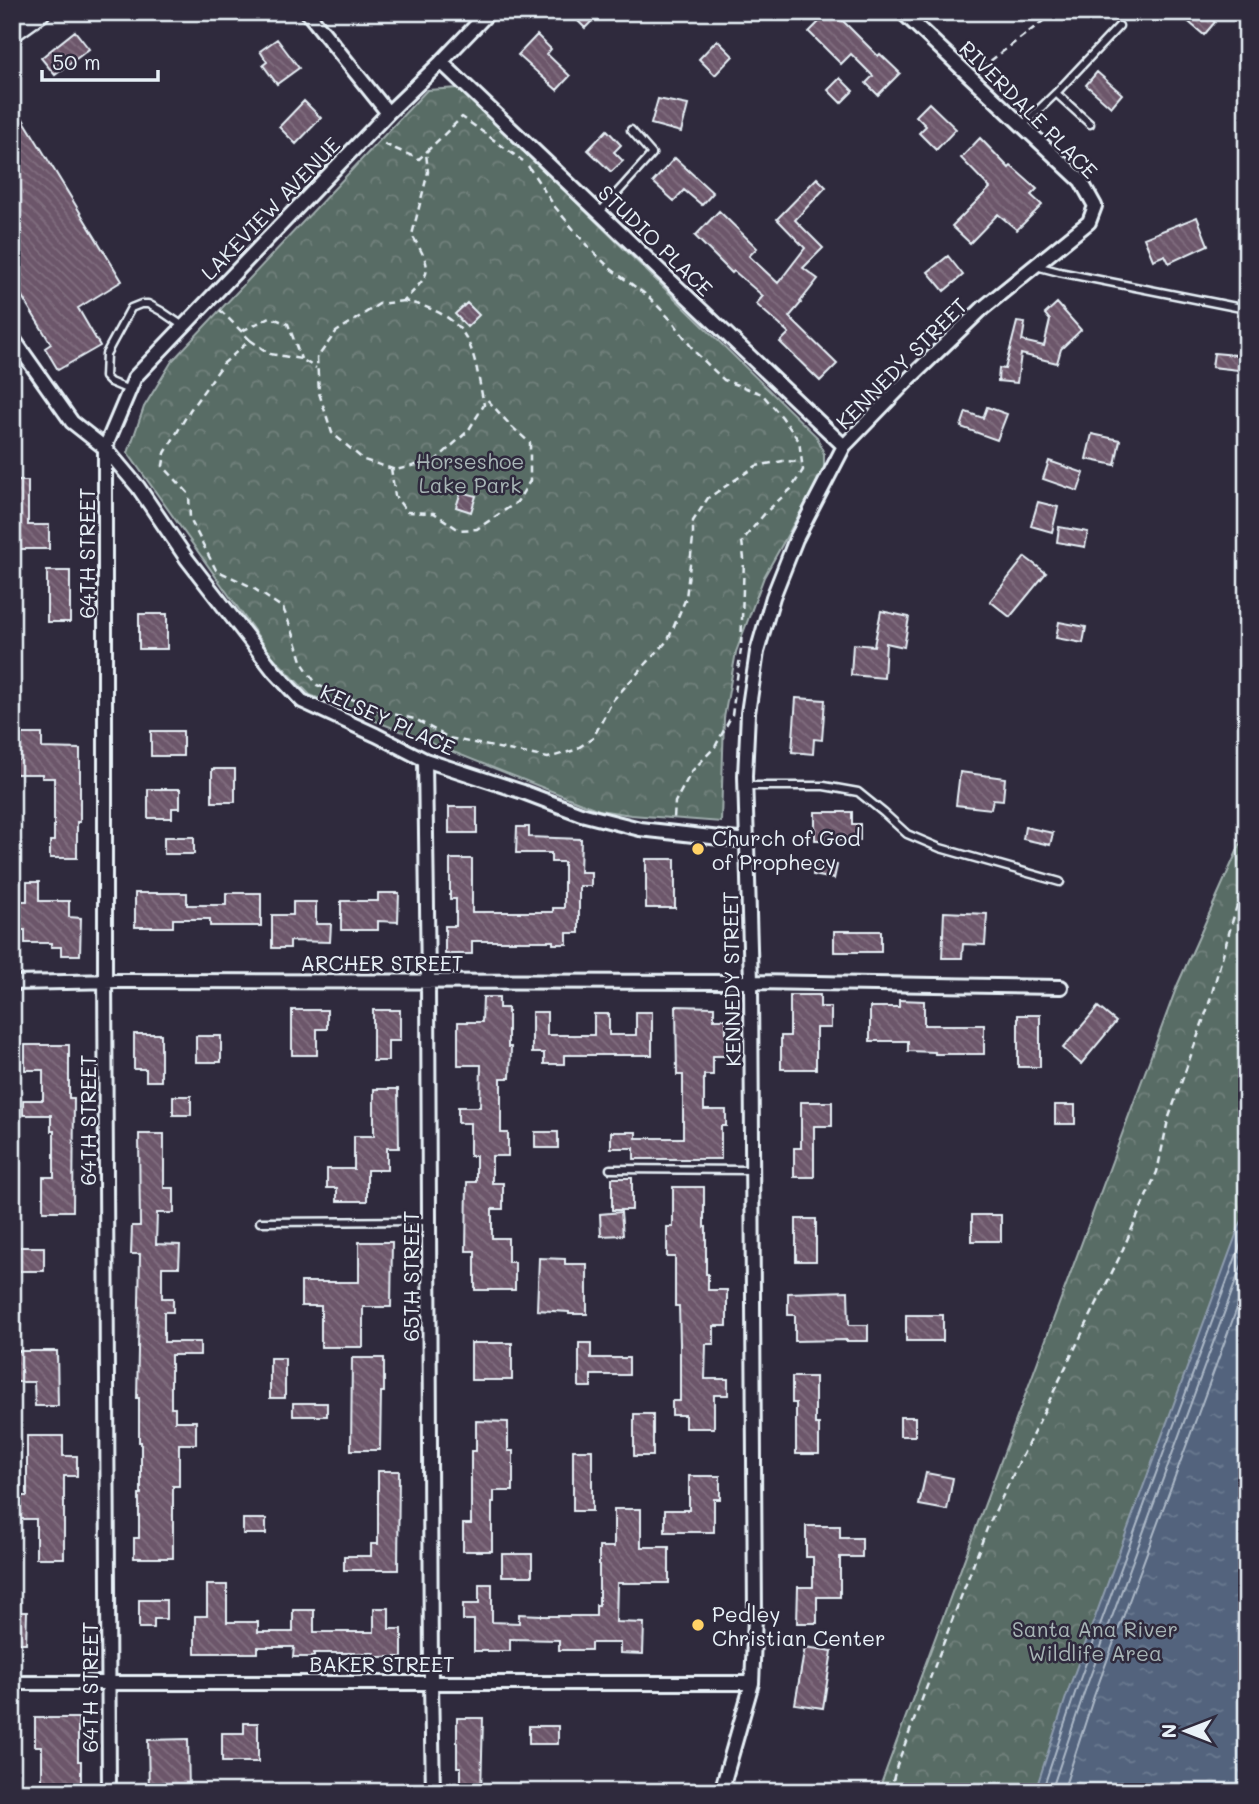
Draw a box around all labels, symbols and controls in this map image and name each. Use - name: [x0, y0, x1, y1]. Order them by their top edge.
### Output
- street label: RIVERDALE PLACE: [954, 34, 1104, 184]
- scale bar: [42, 38, 158, 82]
- text: 50 m: [52, 48, 101, 75]
- street label: LAKEVIEW AVENUE: [195, 131, 345, 285]
- street label: STUDIO PLACE: [593, 179, 719, 301]
- street label: KENNEDY STREET: [829, 291, 973, 435]
- park label: Horseshoe Lake Park: [416, 447, 524, 498]
- street label: 64TH STREET: [73, 487, 100, 619]
- street label: KELSEY PLACE: [317, 677, 459, 761]
- place label: Church of God of Prophecy: [712, 824, 860, 875]
- marker: Church of God of Prophecy: [690, 841, 706, 857]
- street label: KENNEDY STREET: [716, 891, 746, 1067]
- street label: ARCHER STREET: [301, 949, 463, 976]
- street label: 64TH STREET: [74, 1054, 101, 1186]
- street label: 65TH STREET: [397, 1210, 424, 1342]
- place label: Pedley Christian Center: [712, 1600, 886, 1651]
- park label: Santa Ana River Wildlife Area: [1012, 1615, 1178, 1666]
- marker: Pedley Christian Center: [690, 1617, 706, 1633]
- street label: 64TH STREET: [76, 1621, 103, 1753]
- street label: BAKER STREET: [309, 1650, 455, 1677]
- north arrow: [1150, 1696, 1220, 1766]
- text: N: [1156, 1724, 1181, 1738]

